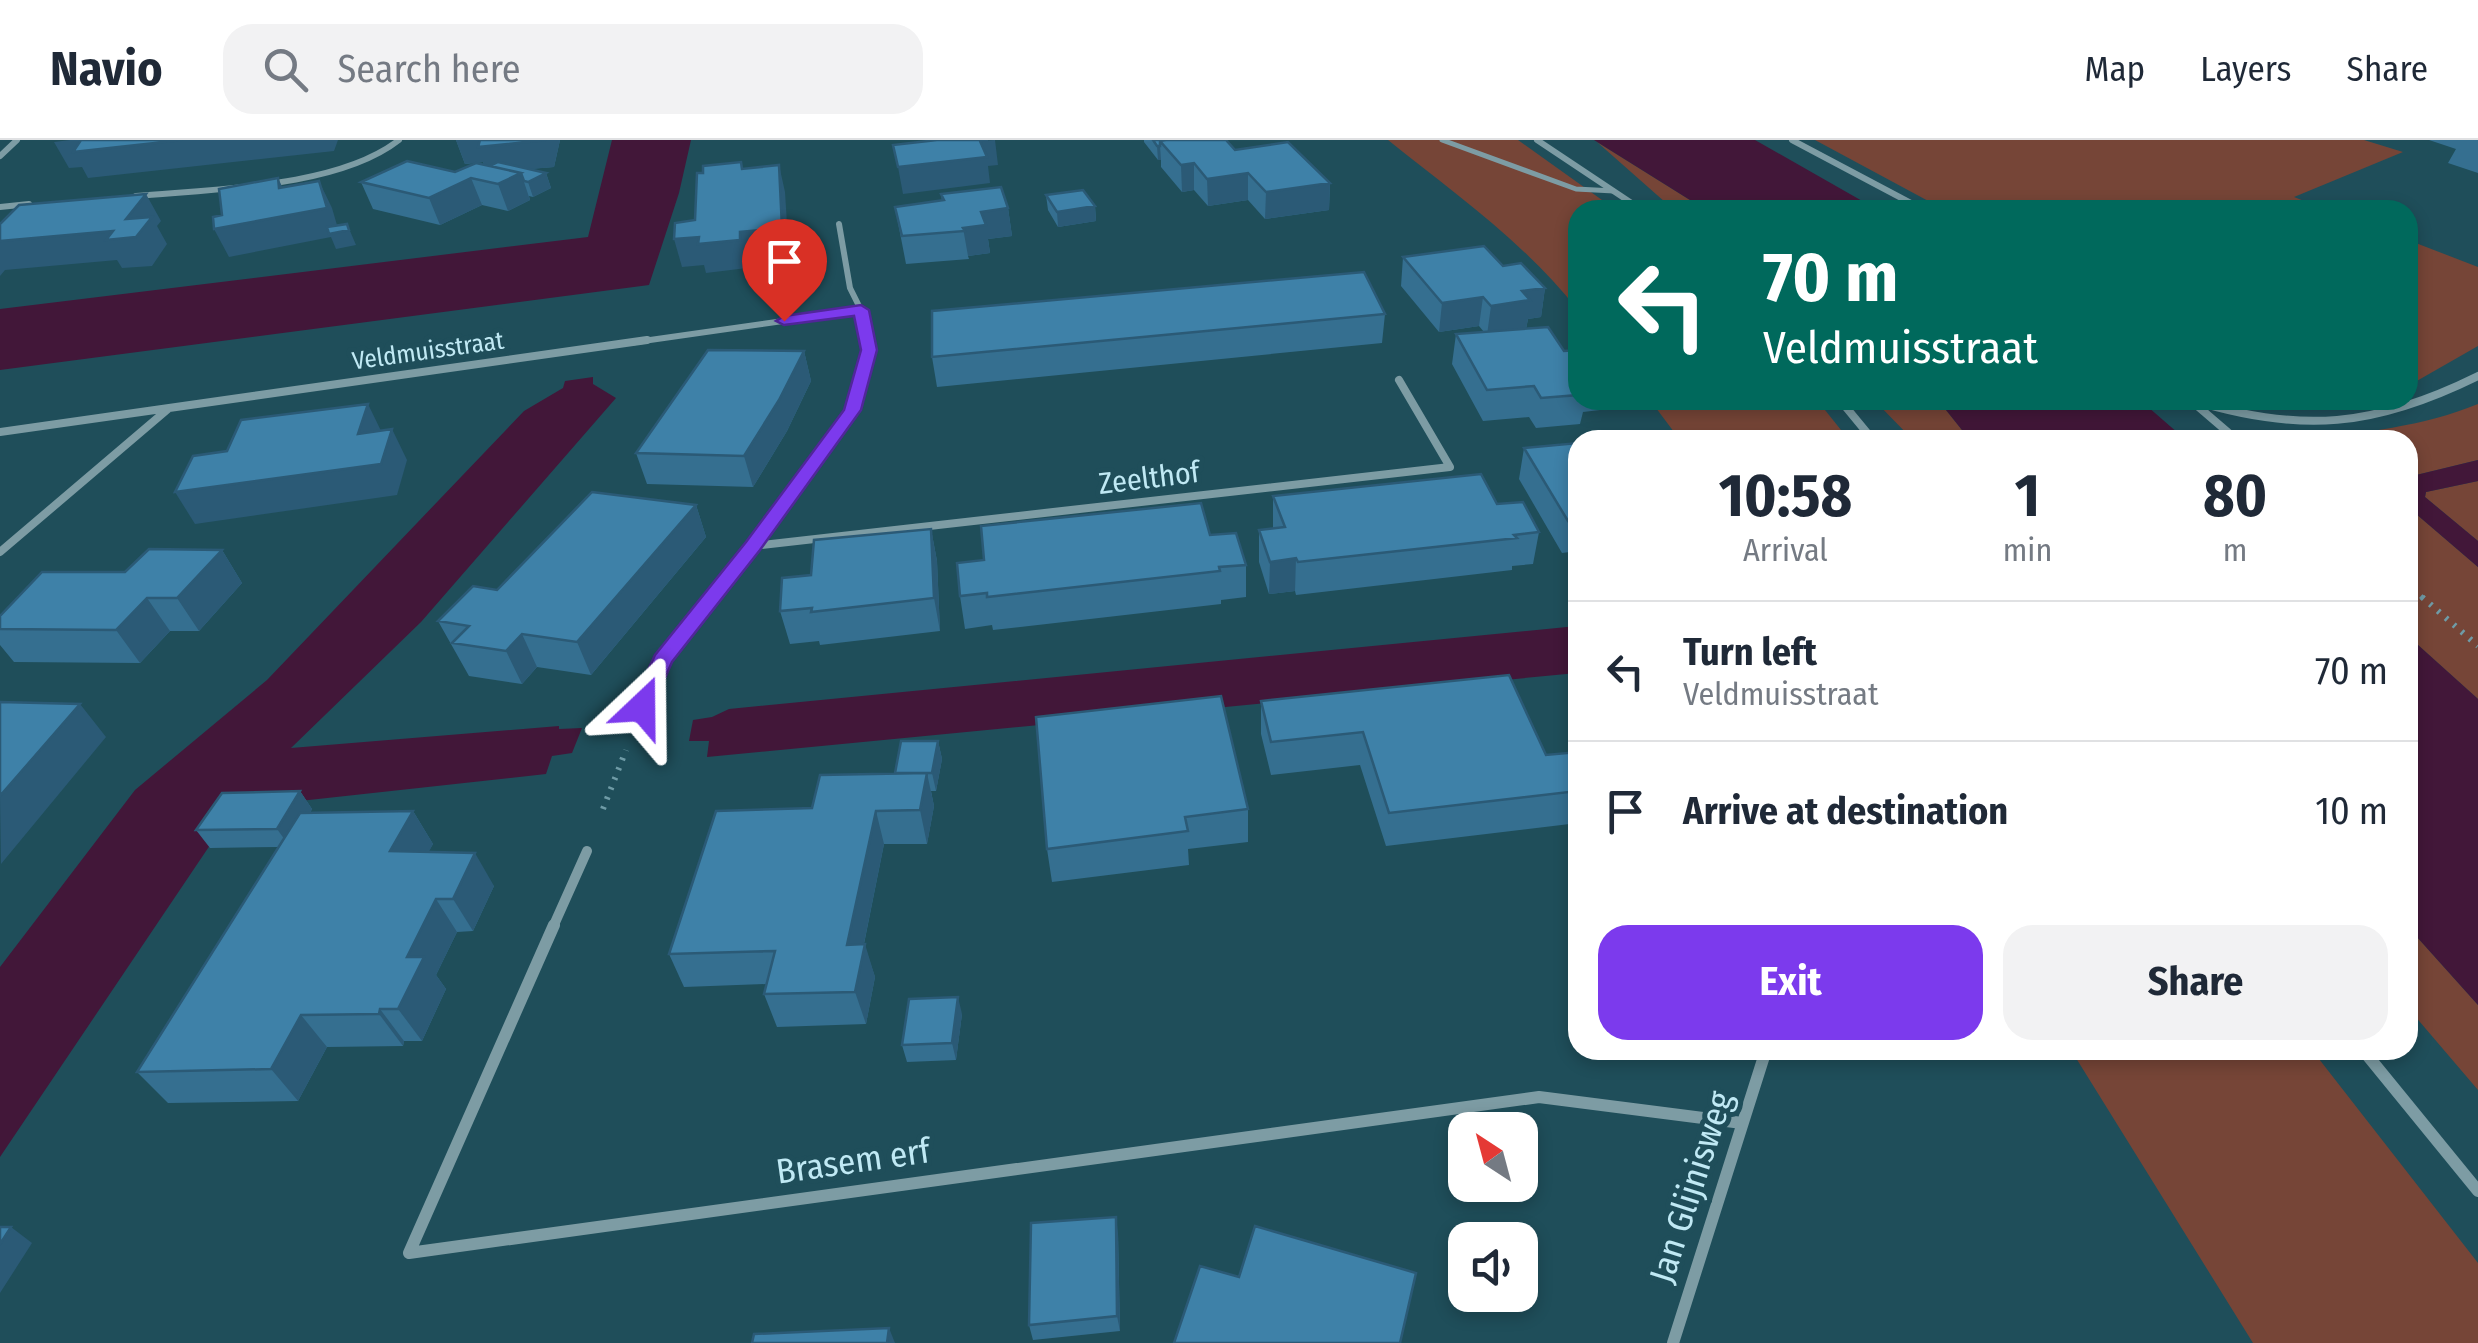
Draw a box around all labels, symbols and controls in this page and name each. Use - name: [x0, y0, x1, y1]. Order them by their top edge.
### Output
- search box: [223, 24, 923, 114]
- text: Navio: [50, 40, 163, 98]
- icon: search: [258, 42, 313, 97]
- text: Search here: [338, 46, 521, 92]
- text: Map: [2085, 48, 2145, 90]
- text: Layers: [2200, 48, 2292, 90]
- text: Share: [2347, 48, 2428, 90]
- pin: [742, 219, 827, 322]
- icon: arrive: [757, 234, 812, 289]
- text: 70 m: [1763, 236, 1898, 320]
- icon: left: [1598, 240, 1728, 370]
- text: Veldmuisstraat: [1763, 321, 2038, 375]
- street label: Veldmuisstraat: [350, 325, 507, 376]
- street label: Zeelthof: [1096, 454, 1203, 502]
- text: 10:58: [1719, 460, 1852, 532]
- text: 1: [2015, 460, 2040, 532]
- text: 80: [2203, 460, 2267, 532]
- text: Arrival: [1743, 531, 1828, 569]
- text: min: [2003, 531, 2052, 569]
- text: m: [2223, 531, 2247, 569]
- text: Turn left: [1683, 629, 1817, 675]
- icon: left: [1598, 644, 1653, 699]
- text: 70 m: [2315, 648, 2388, 694]
- position arrow: [590, 655, 694, 759]
- text: Veldmuisstraat: [1683, 675, 1878, 713]
- icon: arrive: [1598, 784, 1653, 839]
- text: Arrive at destination: [1683, 788, 2008, 834]
- text: 10 m: [2315, 788, 2388, 834]
- button: Exit: [1598, 925, 1983, 1040]
- button: Share: [2003, 925, 2388, 1040]
- street label: Jan Glijnisweg: [1640, 1085, 1742, 1288]
- north arrow: [1448, 1112, 1538, 1202]
- map controls: [1448, 1112, 1538, 1312]
- street label: Brasem erf: [773, 1129, 935, 1193]
- button: sound: [1448, 1222, 1538, 1312]

